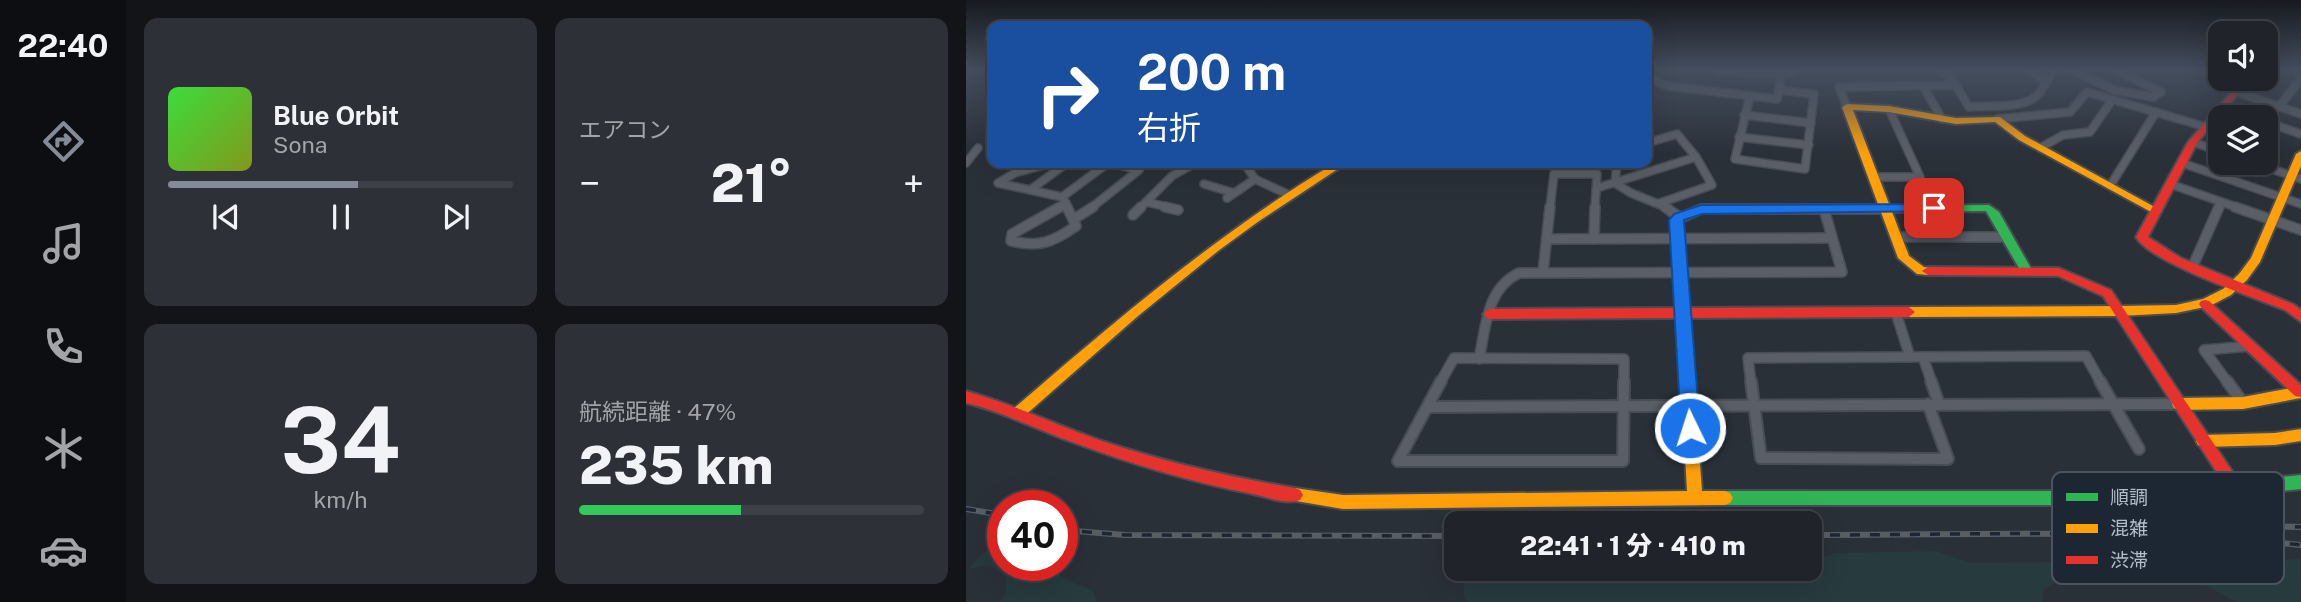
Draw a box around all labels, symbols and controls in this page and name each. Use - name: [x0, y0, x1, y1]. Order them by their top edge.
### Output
- map controls: [2208, 21, 2278, 175]
- button: sound: [2208, 21, 2278, 91]
- text: 22:40: [18, 27, 108, 64]
- text: 200 m: [1137, 43, 1286, 101]
- icon: right: [1022, 49, 1113, 140]
- text: Blue Orbit: [273, 100, 399, 131]
- button: layers: [2208, 105, 2278, 175]
- text: 右折: [1137, 109, 1201, 146]
- text: エアコン: [579, 116, 671, 143]
- icon: directions: [39, 117, 88, 166]
- text: Sona: [273, 131, 327, 158]
- text: 21°: [711, 153, 792, 214]
- text: −: [579, 161, 600, 206]
- text: +: [903, 161, 924, 206]
- pin: [1904, 178, 1964, 238]
- icon: arrive: [1915, 189, 1953, 227]
- icon: previous: [207, 198, 245, 236]
- icon: pause: [322, 198, 360, 236]
- icon: next: [437, 198, 475, 236]
- icon: music: [39, 219, 88, 268]
- icon: phone: [39, 322, 88, 371]
- text: 34: [281, 387, 400, 493]
- position arrow: [1653, 391, 1727, 465]
- text: 航続距離 · 47%: [579, 398, 736, 425]
- icon: climate: [39, 424, 88, 473]
- text: 235 km: [579, 435, 773, 496]
- legend: [2052, 472, 2284, 584]
- text: km/h: [313, 486, 368, 513]
- text: 順調: [2110, 486, 2148, 508]
- speed limit sign: 40: [987, 490, 1078, 581]
- text: 混雑: [2110, 517, 2148, 539]
- icon: car: [39, 526, 88, 575]
- text: 22:41 · 1 分 · 410 m: [1520, 530, 1746, 561]
- text: 渋滞: [2110, 549, 2148, 571]

